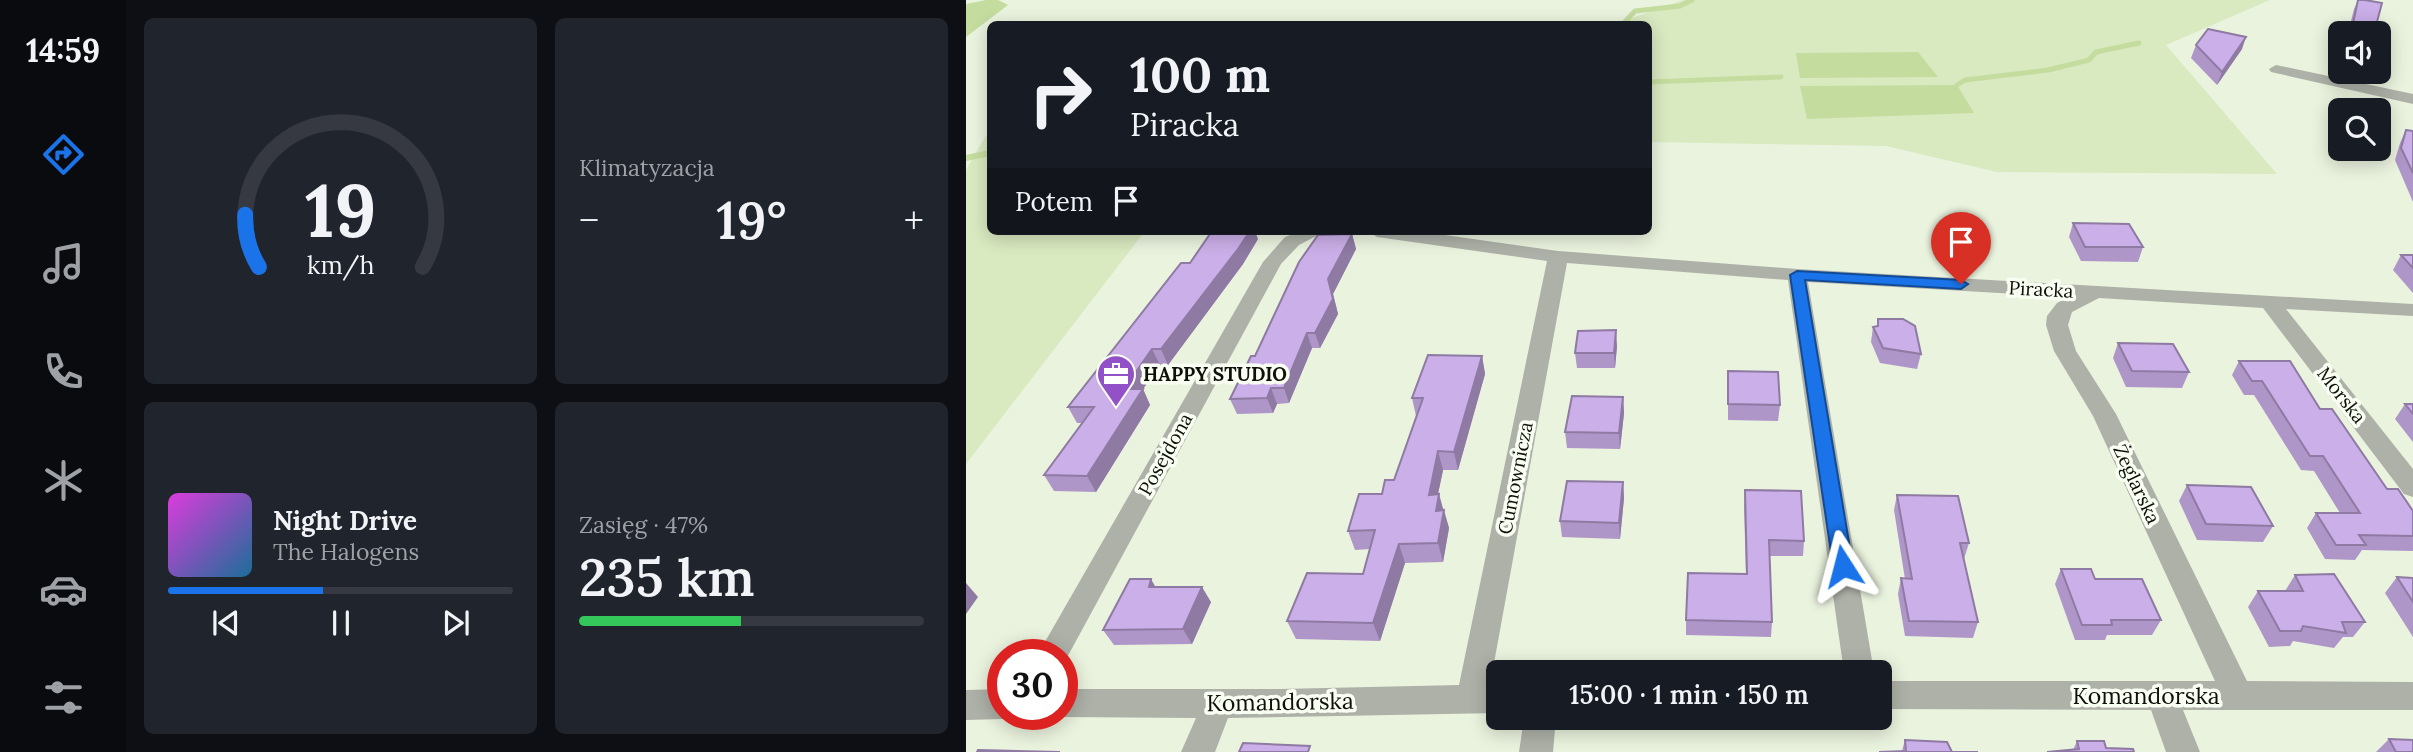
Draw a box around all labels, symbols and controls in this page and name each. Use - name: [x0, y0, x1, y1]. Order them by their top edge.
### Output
- map controls: [2328, 21, 2391, 161]
- button: sound: [2328, 21, 2391, 84]
- text: 14:59: [26, 30, 100, 71]
- text: 100 m: [1130, 43, 1270, 105]
- icon: right: [1015, 49, 1106, 140]
- button: search: [2328, 98, 2391, 161]
- text: Piracka: [1130, 104, 1239, 145]
- icon: directions: [39, 130, 88, 179]
- text: Klimatyzacja: [579, 153, 715, 182]
- text: 19: [305, 164, 376, 257]
- icon: arrive: [1107, 182, 1145, 220]
- text: Potem: [1015, 185, 1093, 218]
- text: 19°: [716, 187, 787, 253]
- text: −: [579, 196, 599, 244]
- text: +: [904, 196, 924, 244]
- pin: [1931, 212, 1991, 284]
- icon: arrive: [1942, 223, 1980, 261]
- icon: music: [39, 239, 88, 288]
- text: km/h: [307, 249, 374, 281]
- street label: Piracka: [2008, 275, 2074, 303]
- icon: phone: [39, 347, 88, 396]
- office icon: HAPPY STUDIO: [1095, 353, 1137, 408]
- place label: HAPPY STUDIO: [1143, 362, 1287, 386]
- street label: Morska: [2312, 362, 2372, 428]
- street label: Posejdona: [1133, 409, 1197, 499]
- street label: Cumownicza: [1492, 419, 1538, 536]
- street label: Żeglarska: [2108, 440, 2166, 528]
- icon: climate: [39, 456, 88, 505]
- text: Night Drive: [273, 504, 417, 537]
- text: Zasięg · 47%: [579, 510, 708, 539]
- position arrow: [1806, 529, 1880, 603]
- text: The Halogens: [273, 537, 419, 566]
- text: 235 km: [579, 544, 755, 610]
- icon: car: [39, 565, 88, 614]
- icon: previous: [207, 604, 245, 642]
- icon: pause: [322, 604, 360, 642]
- icon: next: [437, 604, 475, 642]
- speed limit sign: 30: [987, 639, 1078, 730]
- icon: filters: [39, 673, 88, 722]
- text: 15:00 · 1 min · 150 m: [1569, 678, 1809, 711]
- street label: Komandorska: [2072, 681, 2220, 710]
- street label: Komandorska: [1206, 686, 1354, 717]

